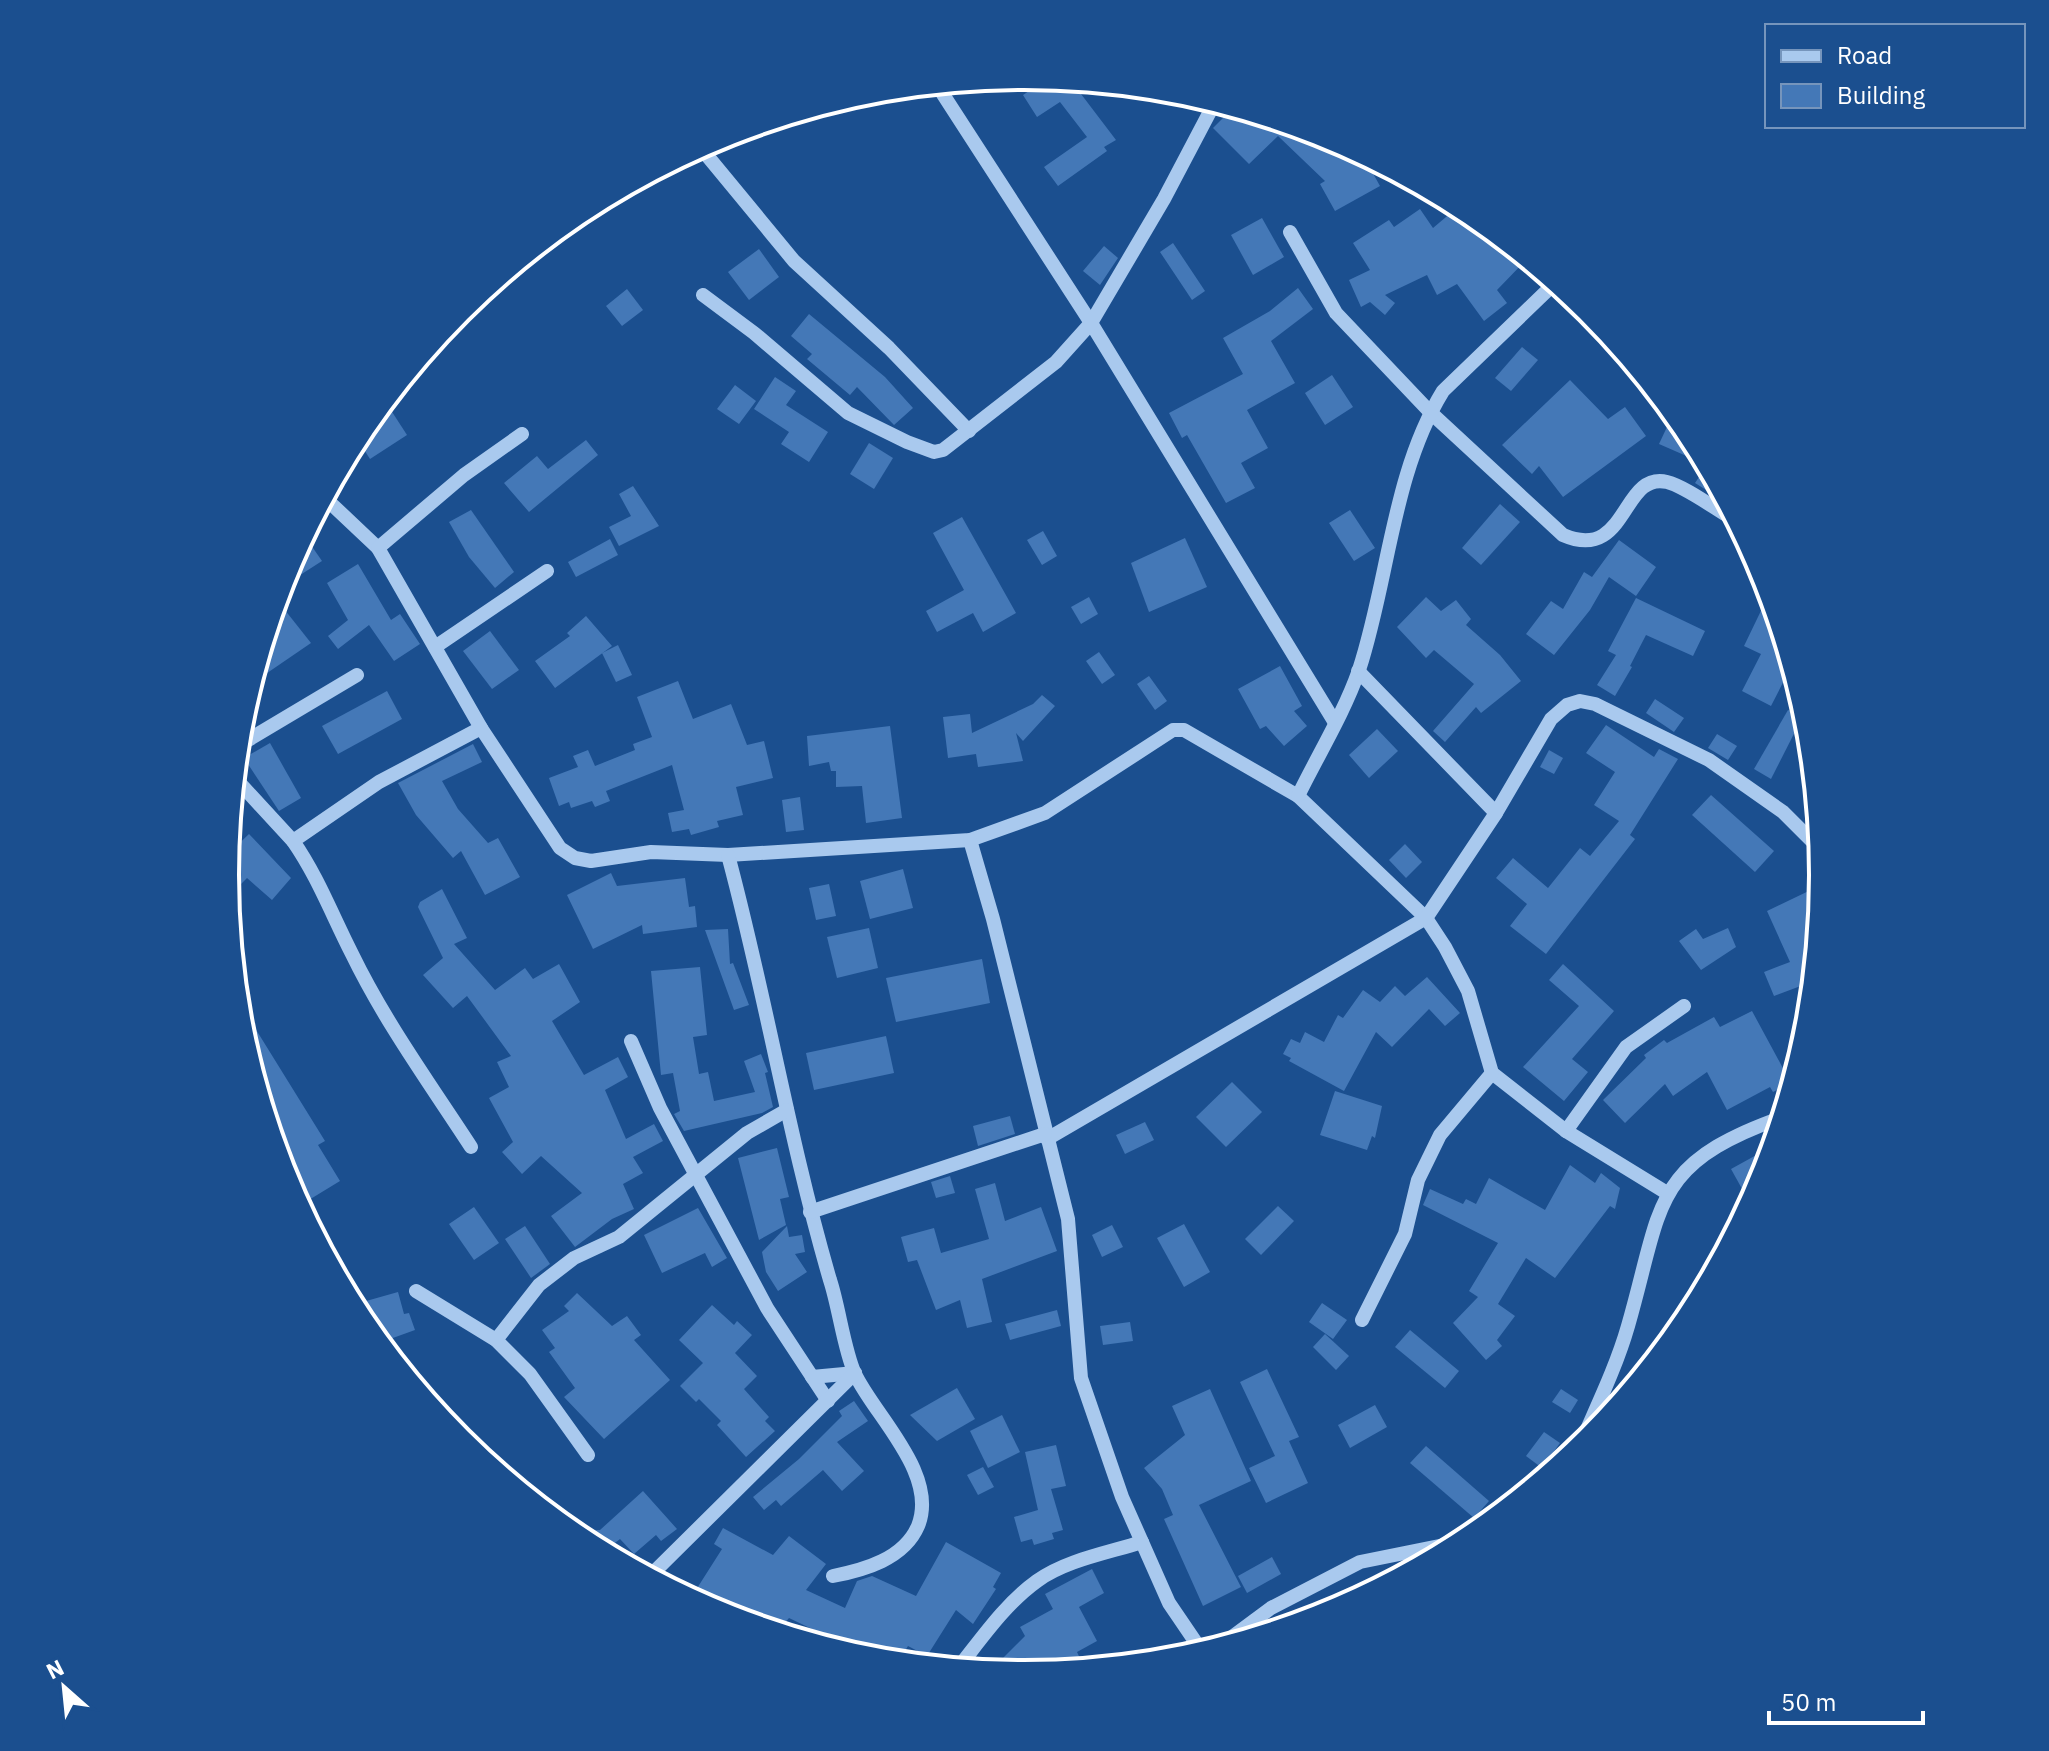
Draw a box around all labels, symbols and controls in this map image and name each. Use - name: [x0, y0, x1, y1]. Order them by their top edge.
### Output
- legend: [1765, 24, 2025, 128]
- text: Road: [1837, 39, 1892, 71]
- text: Building: [1837, 79, 1925, 111]
- north arrow: [24, 1647, 104, 1727]
- text: N: [41, 1652, 68, 1685]
- scale bar: [1769, 1675, 1923, 1725]
- text: 50 m: [1781, 1686, 1836, 1718]

